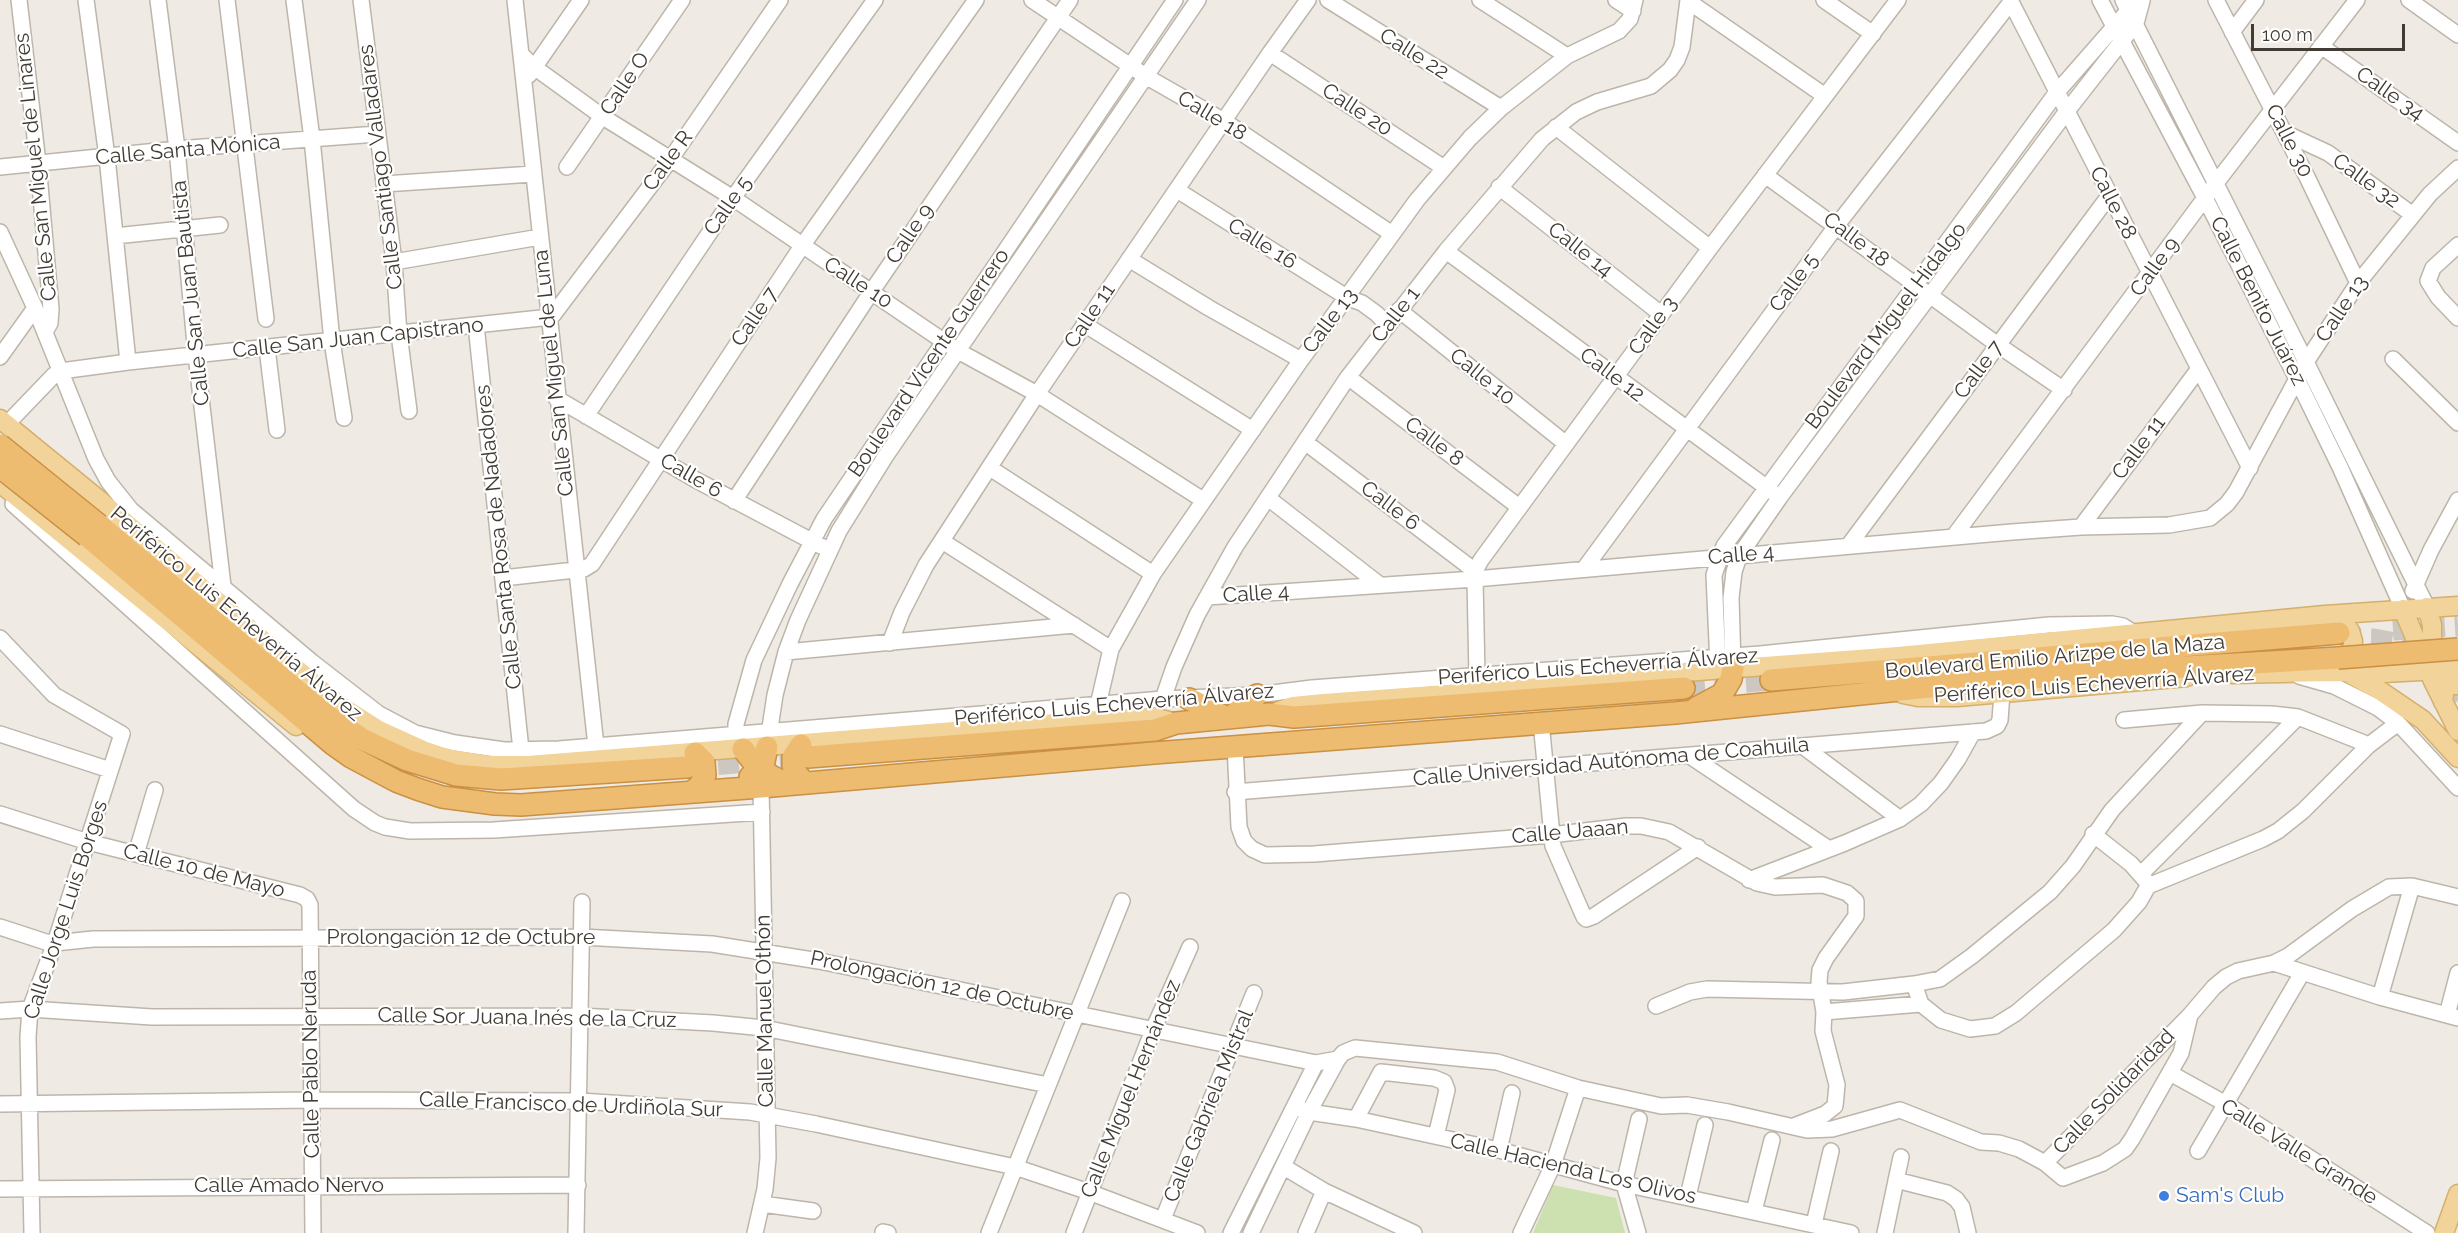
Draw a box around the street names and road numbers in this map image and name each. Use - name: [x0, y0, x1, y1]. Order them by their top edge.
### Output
- street label: Calle 22: [1375, 23, 1453, 85]
- street label: Calle San Miguel de Linares: [9, 32, 63, 302]
- street label: Calle Santiago Valladares: [353, 43, 409, 291]
- street label: Calle O: [595, 48, 655, 120]
- street label: Calle 34: [2351, 61, 2429, 127]
- street label: Calle 20: [1317, 78, 1397, 142]
- street label: Calle 18: [1173, 86, 1251, 146]
- street label: Calle 30: [2260, 100, 2318, 182]
- street label: Calle R: [638, 126, 698, 196]
- street label: Calle Santa Mónica: [94, 129, 282, 171]
- street label: Calle 32: [2327, 148, 2405, 214]
- street label: Calle 28: [2084, 162, 2142, 244]
- street label: Calle 5: [699, 172, 757, 240]
- street label: Calle San Juan Bautista: [167, 179, 215, 407]
- street label: Calle 9: [881, 199, 939, 269]
- street label: Calle 18: [1818, 207, 1894, 273]
- street label: Calle Benito Juárez: [2204, 212, 2312, 390]
- street label: Calle 16: [1223, 213, 1301, 275]
- street label: Calle 14: [1543, 217, 1617, 283]
- street label: Boulevard Miguel Hidalgo: [1800, 218, 1972, 434]
- street label: Calle 9: [2125, 232, 2185, 302]
- street label: Boulevard Vicente Guerrero: [843, 244, 1015, 482]
- street label: Calle San Miguel de Luna: [529, 249, 579, 497]
- street label: Calle 5: [1764, 249, 1824, 317]
- street label: Calle 10: [819, 252, 897, 314]
- street label: Calle 13: [2311, 271, 2373, 347]
- street label: Calle 11: [1059, 279, 1121, 353]
- street label: Calle 1: [1366, 282, 1426, 348]
- street label: Calle 7: [726, 283, 784, 351]
- street label: Calle 13: [1297, 283, 1363, 359]
- street label: Calle 3: [1623, 292, 1683, 360]
- street label: Calle San Juan Capistrano: [231, 312, 485, 364]
- street label: Calle 7: [1949, 336, 2009, 404]
- street label: Calle 12: [1575, 342, 1649, 408]
- street label: Calle 10: [1444, 343, 1520, 411]
- street label: Calle Santa Rosa de Nadadores: [470, 384, 528, 690]
- street label: Calle 11: [2107, 411, 2171, 485]
- street label: Calle 8: [1399, 412, 1469, 472]
- street label: Calle 6: [655, 448, 727, 504]
- street label: Calle 6: [1355, 476, 1425, 536]
- street label: Periférico Luis Echeverría Álvarez: [105, 501, 367, 727]
- street label: Calle 4: [1707, 540, 1775, 570]
- street label: Calle 4: [1222, 579, 1290, 609]
- street label: Boulevard Emilio Arizpe de la Maza: [1884, 630, 2226, 684]
- street label: Periférico Luis Echeverría Álvarez: [1437, 643, 1759, 691]
- street label: Periférico Luis Echeverría Álvarez: [1933, 661, 2255, 709]
- street label: Periférico Luis Echeverría Álvarez: [953, 678, 1275, 732]
- street label: Calle Universidad Autónoma de Coahuila: [1412, 732, 1810, 792]
- street label: Calle Jorge Luis Borges: [19, 797, 113, 1023]
- street label: Calle Uaaan: [1511, 814, 1629, 850]
- street label: Calle 10 de Mayo: [121, 839, 287, 903]
- street label: Calle Manuel Othón: [751, 914, 779, 1108]
- street label: Prolongación 12 de Octubre: [327, 925, 595, 951]
- street label: Prolongación 12 de Octubre: [808, 946, 1076, 1026]
- street label: Calle Pablo Neruda: [297, 970, 325, 1158]
- street label: Calle Miguel Hernández: [1076, 976, 1186, 1202]
- street label: Calle Sor Juana Inés de la Cruz: [377, 1003, 677, 1033]
- street label: Calle Gabriela Mistral: [1159, 1006, 1259, 1206]
- street label: Calle Solidaridad: [2048, 1024, 2180, 1160]
- street label: Calle Francisco de Urdiñola Sur: [419, 1087, 723, 1123]
- street label: Calle Valle Grande: [2216, 1094, 2382, 1210]
- street label: Calle Hacienda Los Olivos: [1447, 1128, 1699, 1210]
- street label: Calle Amado Nervo: [194, 1173, 384, 1199]

